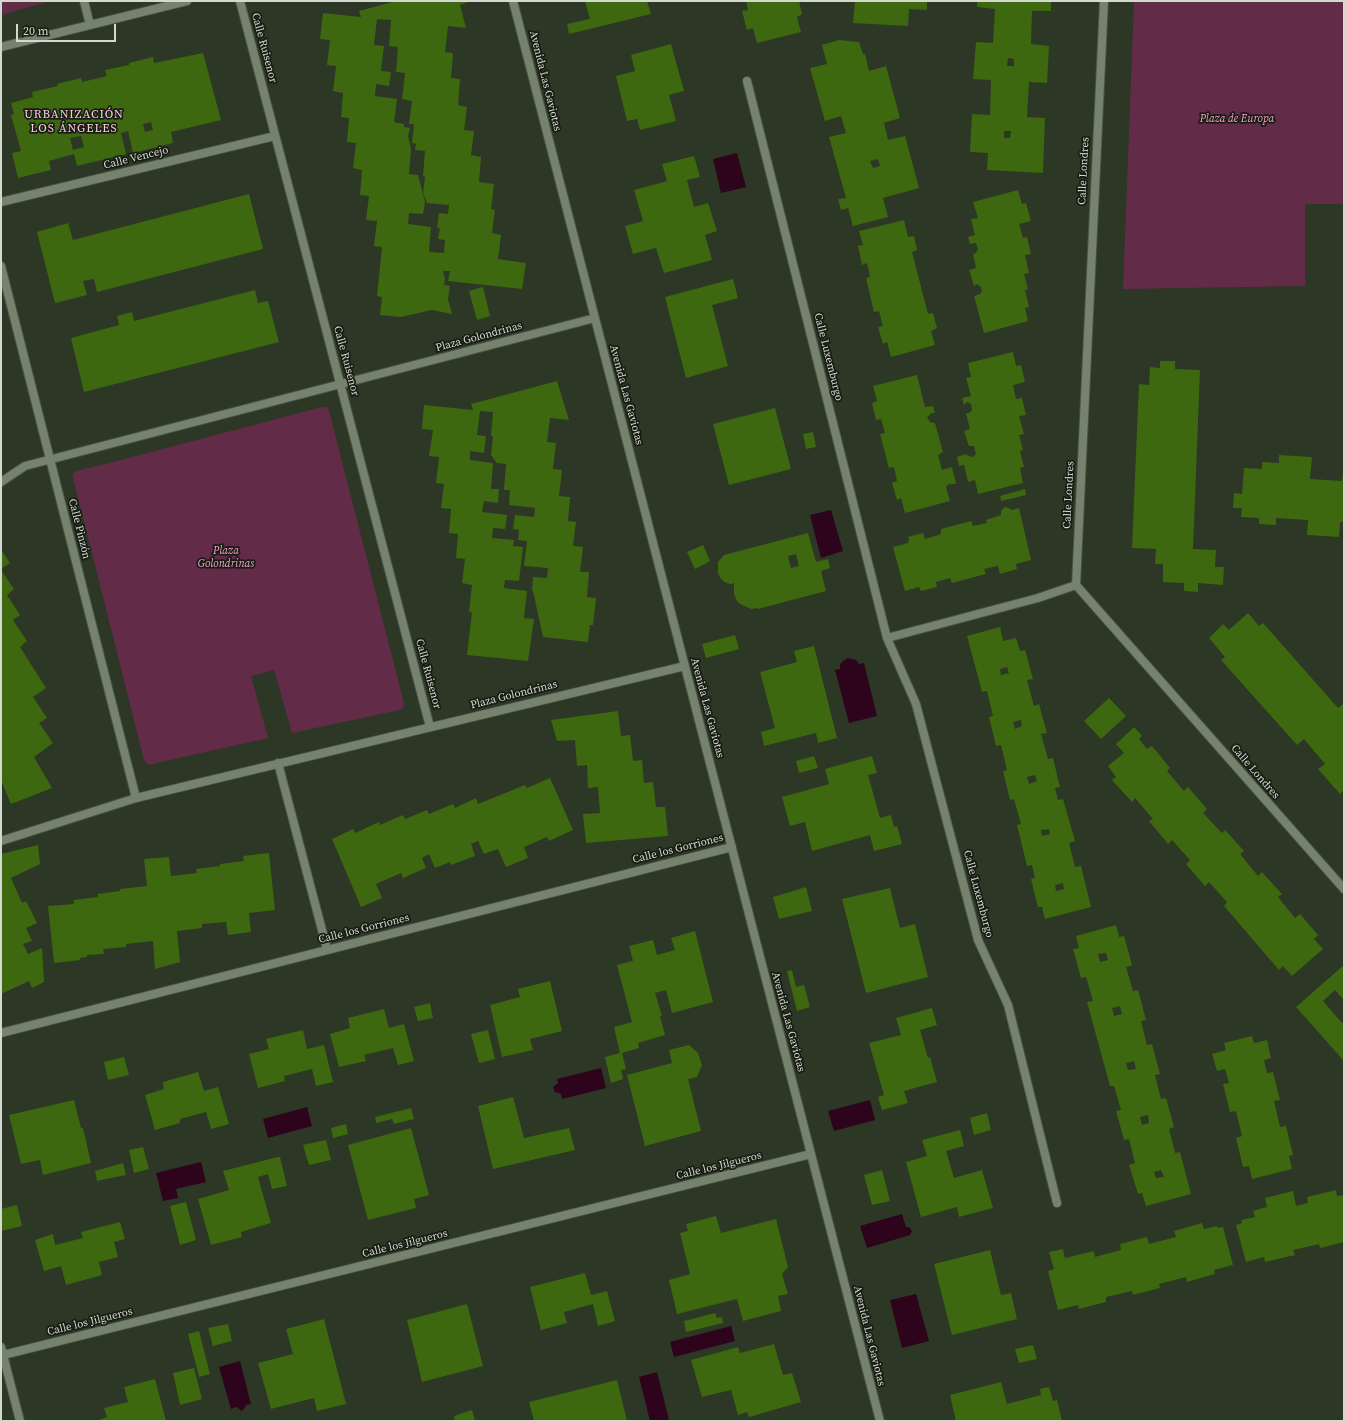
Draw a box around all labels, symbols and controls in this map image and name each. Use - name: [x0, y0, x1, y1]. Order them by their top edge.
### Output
- street label: Calle Ruisenor: [248, 12, 280, 84]
- scale bar: [18, 16, 118, 42]
- text: 20 m: [23, 23, 49, 39]
- street label: Avenida Las Gaviotas: [526, 29, 564, 133]
- district label: URBANIZACIÓN LOS ÁNGELES: [24, 108, 124, 136]
- park label: Plaza de Europa: [1200, 112, 1274, 126]
- street label: Calle Londres: [1076, 137, 1092, 205]
- street label: Calle Vencejo: [102, 144, 170, 172]
- street label: Calle Luxemburgo: [811, 312, 845, 402]
- street label: Plaza Golondrinas: [434, 319, 524, 355]
- street label: Calle Ruisenor: [330, 325, 362, 397]
- street label: Avenida Las Gaviotas: [606, 344, 646, 446]
- street label: Calle Londres: [1061, 461, 1077, 529]
- street label: Calle Pinzón: [65, 498, 93, 560]
- park label: Plaza Golondrinas: [198, 544, 254, 570]
- street label: Calle Ruisenor: [412, 638, 444, 710]
- street label: Avenida Las Gaviotas: [687, 657, 727, 759]
- street label: Plaza Golondrinas: [469, 678, 559, 712]
- street label: Calle Londres: [1228, 742, 1282, 802]
- street label: Calle los Gorriones: [631, 831, 725, 867]
- street label: Calle Luxemburgo: [960, 849, 996, 939]
- street label: Calle los Gorriones: [317, 911, 411, 947]
- street label: Avenida Las Gaviotas: [768, 971, 808, 1073]
- street label: Calle los Jilgueros: [675, 1149, 763, 1183]
- street label: Calle los Jilgueros: [361, 1227, 449, 1261]
- street label: Avenida Las Gaviotas: [850, 1284, 888, 1388]
- street label: Calle los Jilgueros: [46, 1305, 134, 1339]

